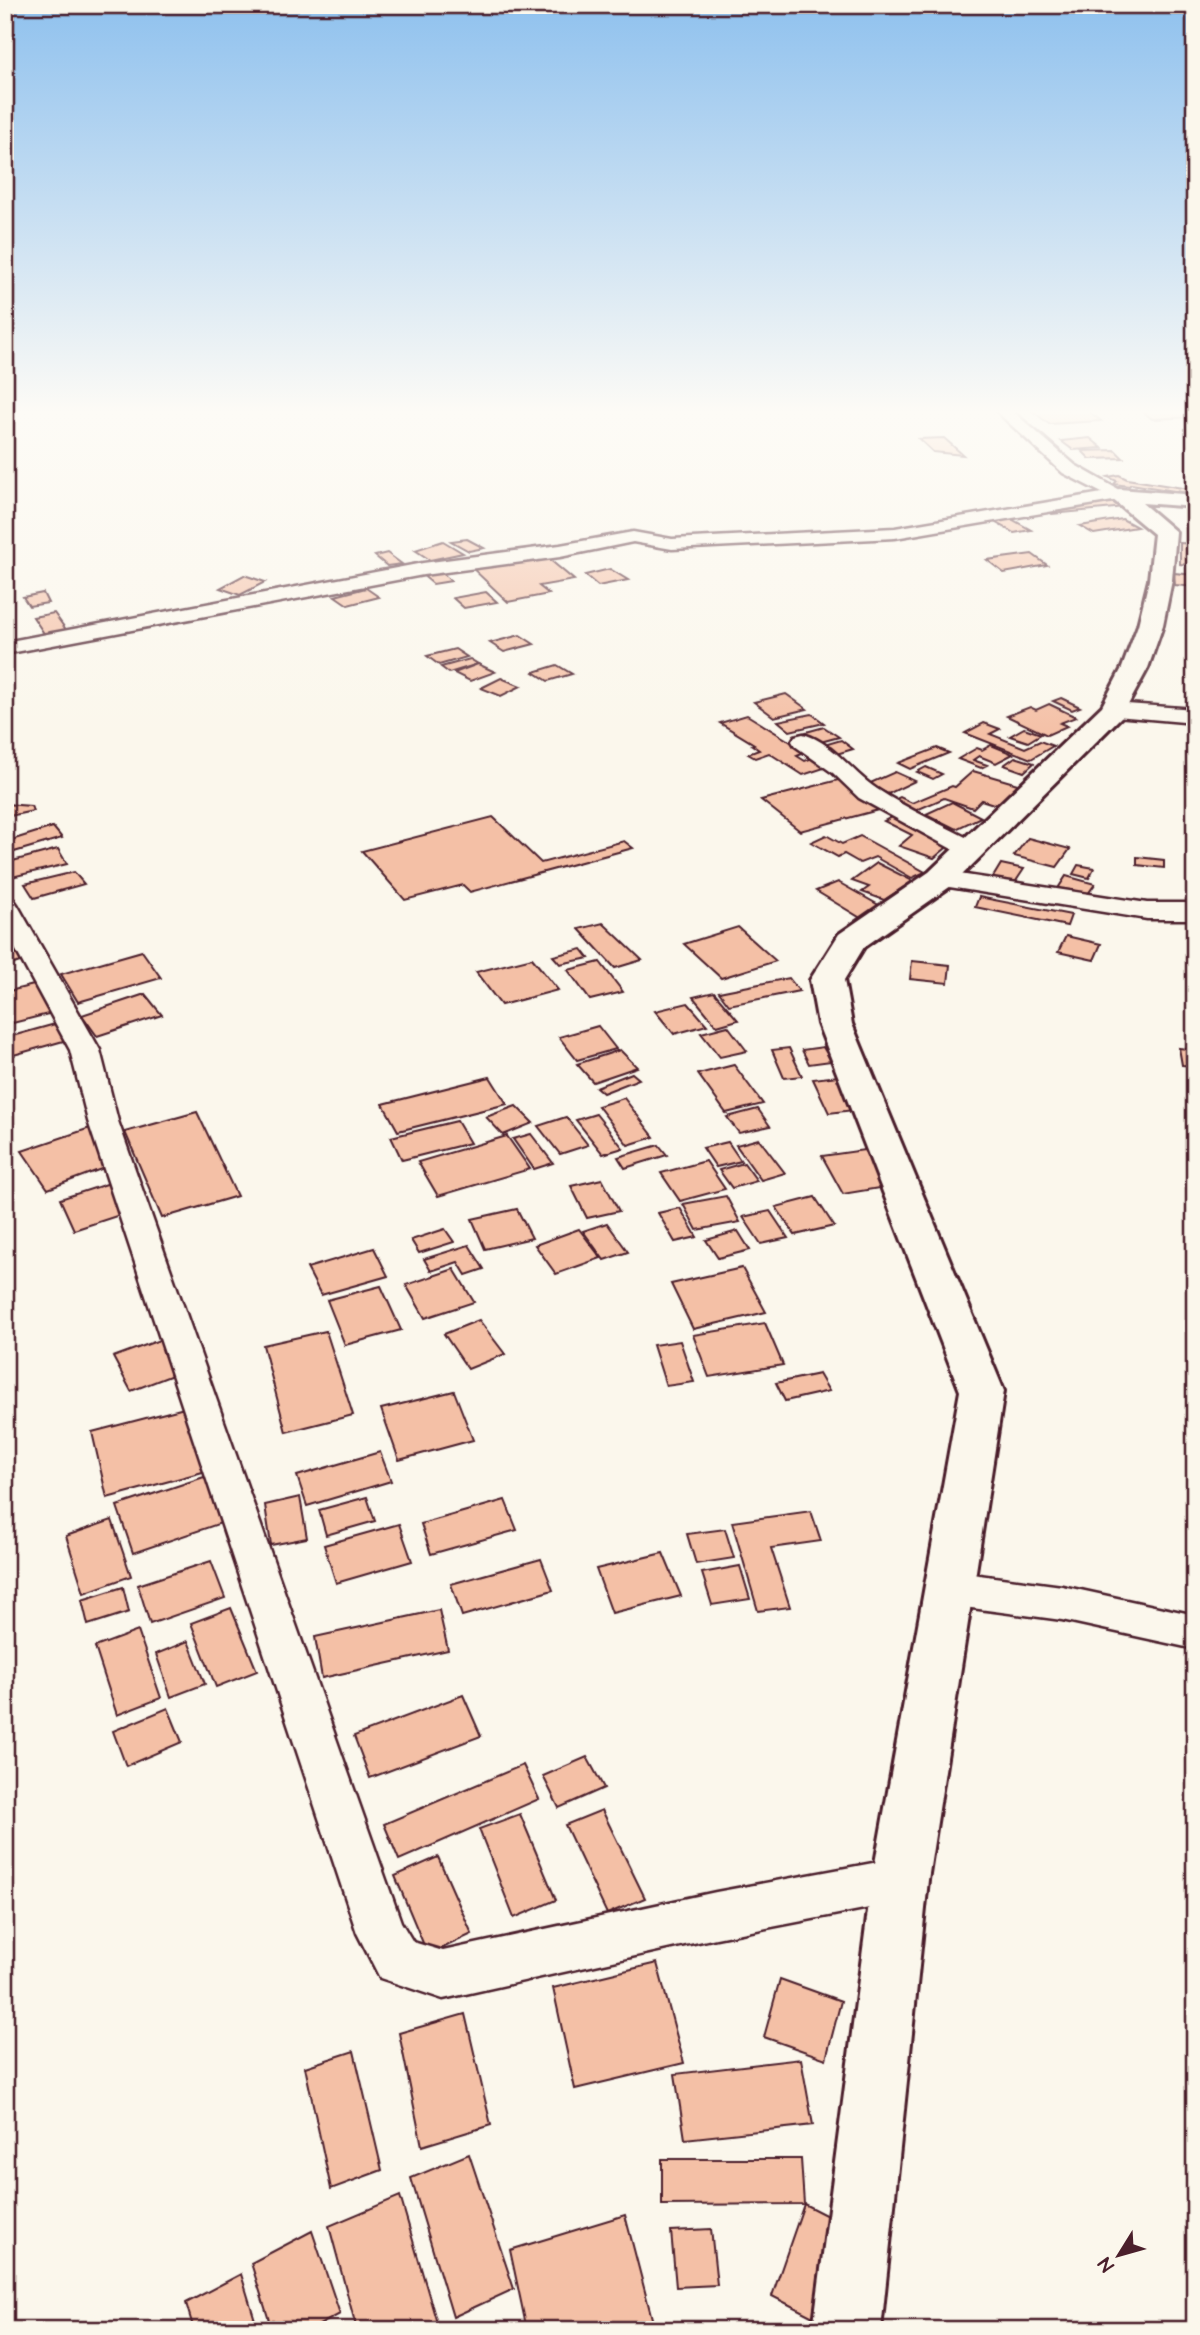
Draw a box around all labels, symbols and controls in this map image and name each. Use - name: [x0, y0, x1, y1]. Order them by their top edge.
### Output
- north arrow: [1084, 2220, 1154, 2290]
- text: N: [1092, 2251, 1121, 2277]

